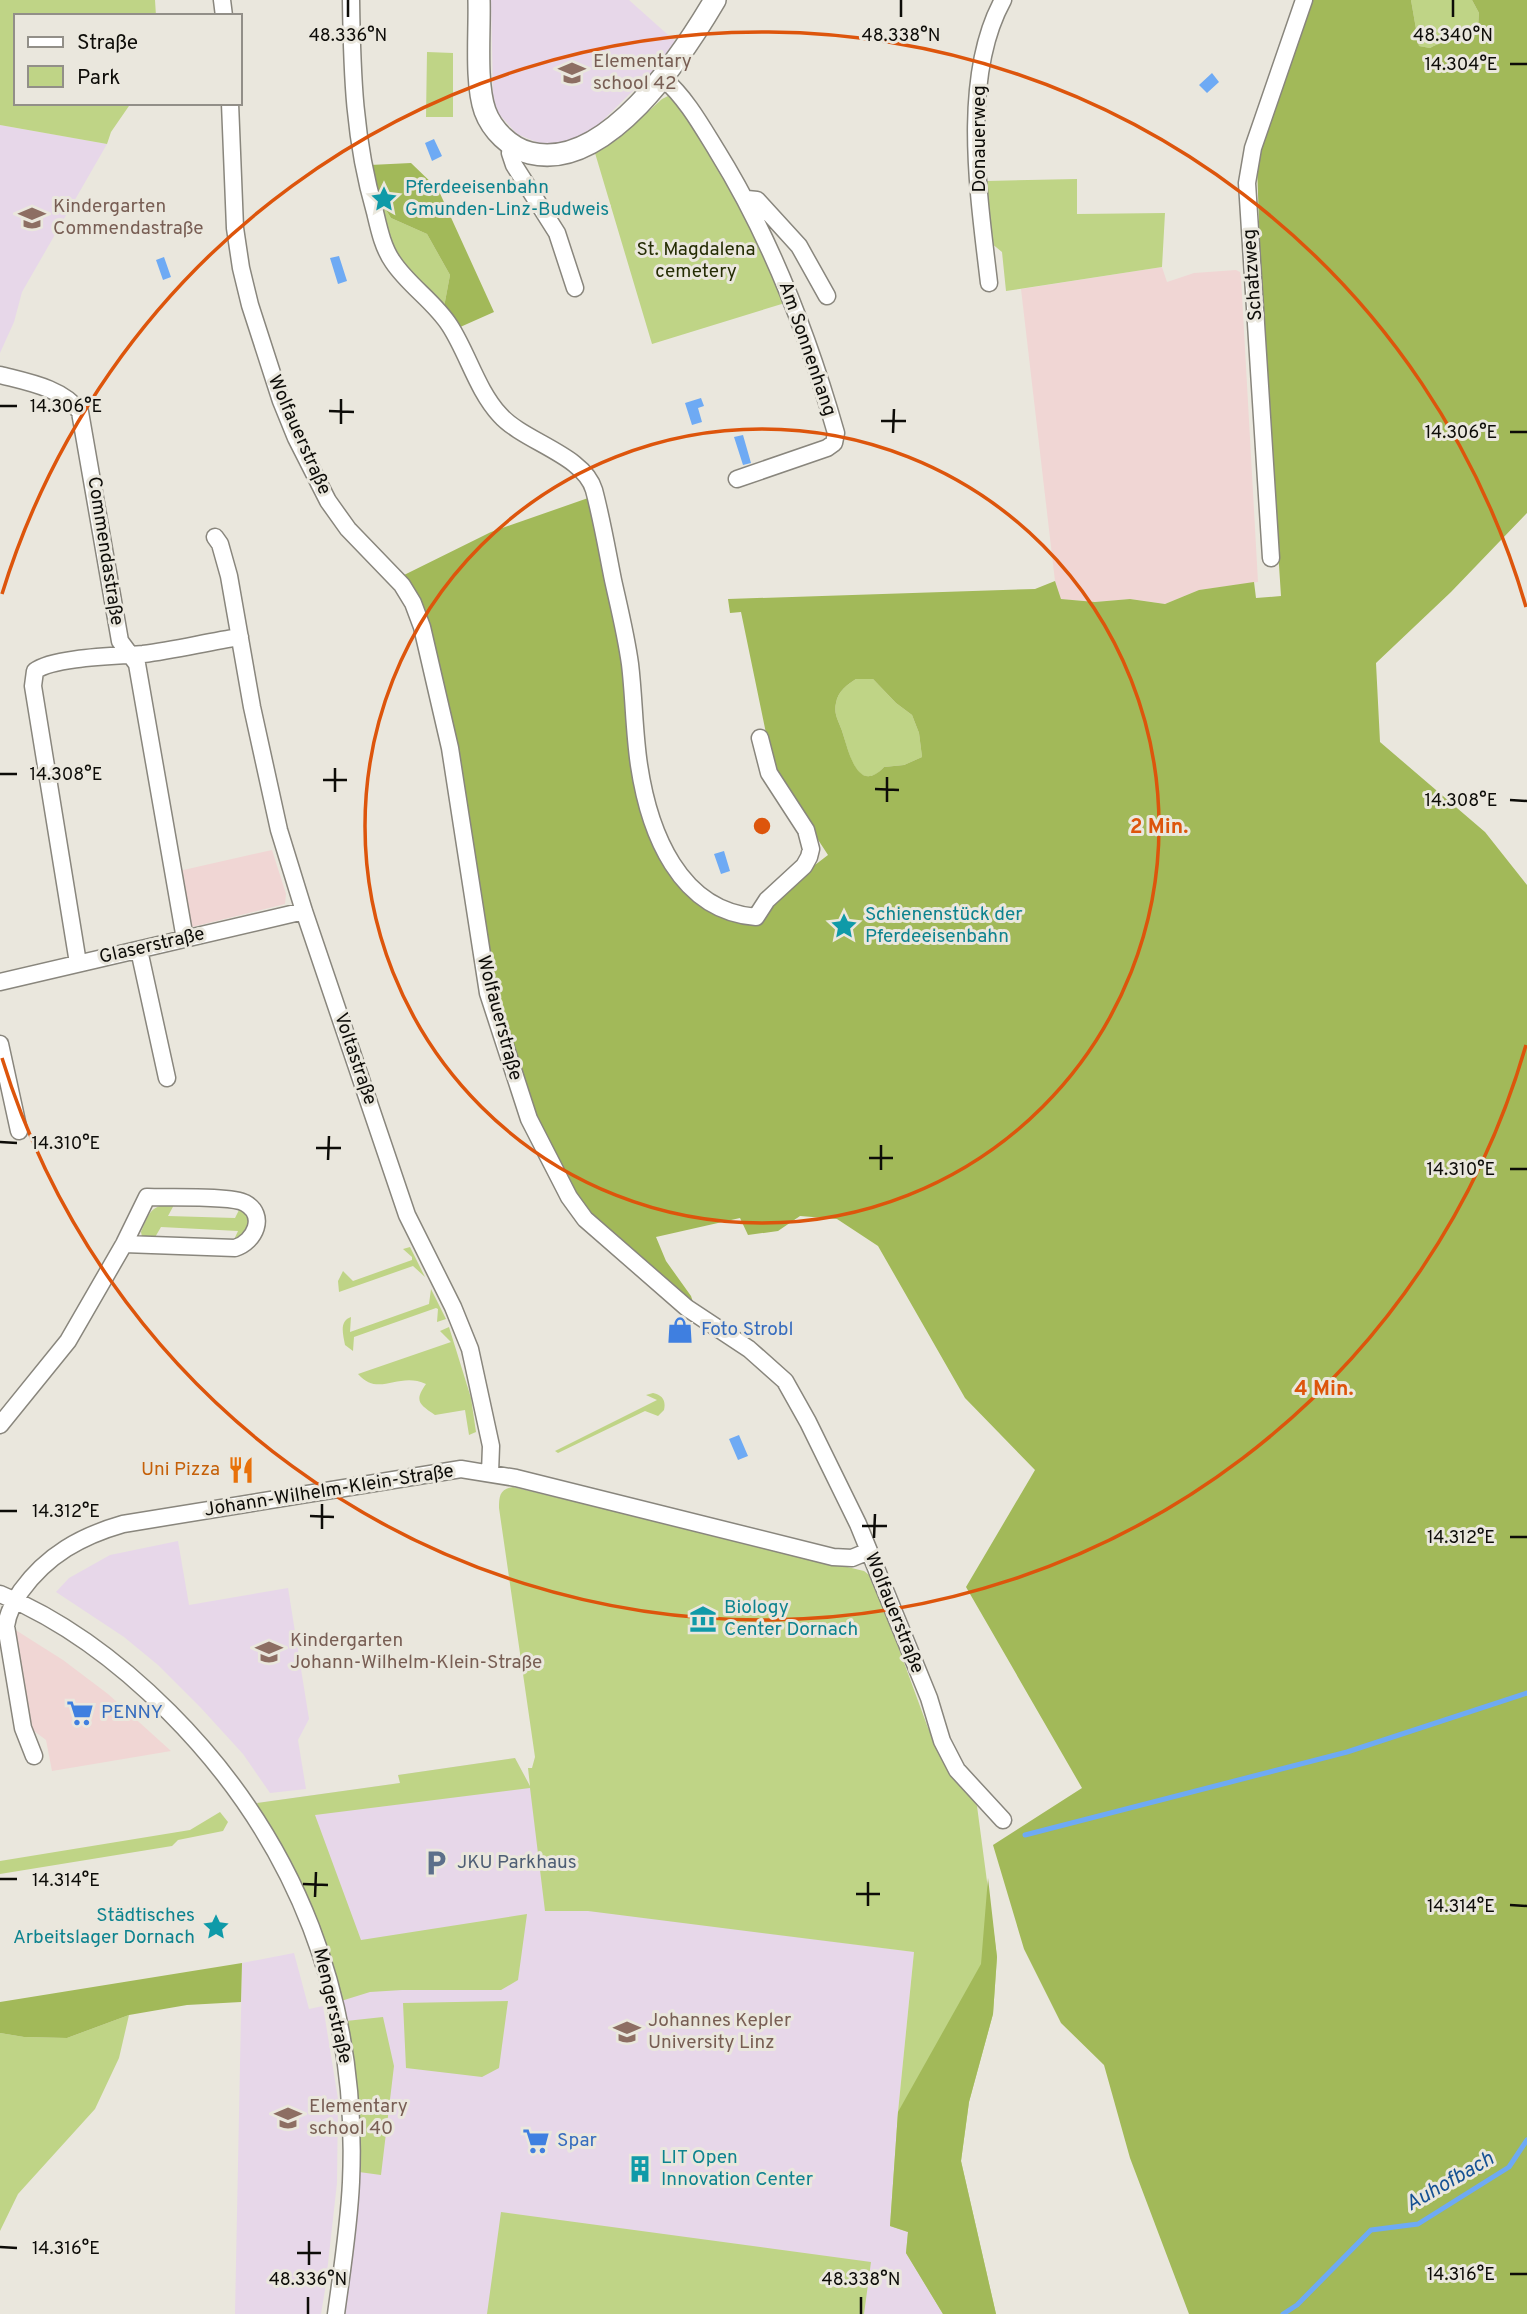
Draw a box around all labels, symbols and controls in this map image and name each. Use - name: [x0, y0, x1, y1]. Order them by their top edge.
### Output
- legend: [14, 14, 242, 105]
- text: 48.336°N: [309, 25, 387, 48]
- text: 48.338°N: [862, 25, 940, 48]
- text: 48.340°N: [1413, 25, 1493, 48]
- text: Straße: [77, 30, 138, 57]
- place label: Elementary school 42: [593, 50, 692, 96]
- text: 14.304°E: [1424, 54, 1498, 77]
- school or university icon: Elementary school 42: [557, 58, 587, 88]
- text: Park: [77, 65, 120, 92]
- street label: Donauerweg: [968, 85, 992, 193]
- place label: Pferdeeisenbahn Gmunden-Linz-Budweis: [405, 176, 609, 222]
- place icon: Pferdeeisenbahn Gmunden-Linz-Budweis: [369, 184, 399, 214]
- place label: Kindergarten Commendastraße: [53, 195, 204, 241]
- school or university icon: Kindergarten Commendastraße: [17, 203, 47, 233]
- street label: Schatzweg: [1238, 228, 1268, 322]
- park label: St. Magdalena cemetery: [636, 238, 756, 284]
- street label: Am Sonnenhang: [773, 279, 841, 419]
- street label: Wolfauerstraße: [262, 371, 336, 499]
- text: 14.306°E: [30, 396, 102, 419]
- text: 14.306°E: [1425, 422, 1497, 445]
- street label: Commendastraße: [81, 475, 129, 627]
- text: 14.308°E: [30, 764, 102, 787]
- text: 14.308°E: [1425, 790, 1497, 813]
- centre of rings: [750, 814, 774, 838]
- text: 2 Min.: [1130, 814, 1188, 841]
- place label: Schienenstück der Pferdeeisenbahn: [865, 903, 1023, 949]
- place icon: Schienenstück der Pferdeeisenbahn: [829, 911, 859, 941]
- street label: Glaserstraße: [97, 922, 207, 970]
- street label: Wolfauerstraße: [471, 953, 527, 1083]
- street label: Voltastraße: [328, 1010, 382, 1108]
- text: 14.310°E: [32, 1133, 100, 1156]
- text: 14.310°E: [1427, 1159, 1495, 1182]
- shop icon: Foto Strobl: [665, 1315, 695, 1345]
- place label: Foto Strobl: [701, 1318, 793, 1342]
- text: 4 Min.: [1294, 1376, 1354, 1403]
- restaurant icon: Uni Pizza: [226, 1455, 256, 1485]
- place label: Uni Pizza: [141, 1458, 220, 1482]
- street label: Johann-Wilhelm-Klein-Straße: [203, 1459, 455, 1523]
- text: 14.312°E: [32, 1501, 100, 1524]
- text: 14.312°E: [1427, 1527, 1495, 1550]
- street label: Wolfauerstraße: [859, 1549, 929, 1677]
- place label: Biology Center Dornach: [724, 1596, 858, 1642]
- museum icon: Biology Center Dornach: [688, 1604, 718, 1634]
- place label: Kindergarten Johann-Wilhelm-Klein-Straße: [290, 1629, 542, 1675]
- school or university icon: Kindergarten Johann-Wilhelm-Klein-Straße: [254, 1637, 284, 1667]
- supermarket icon: PENNY: [65, 1698, 95, 1728]
- place label: PENNY: [101, 1701, 163, 1725]
- parking icon: JKU Parkhaus: [421, 1848, 451, 1878]
- place label: JKU Parkhaus: [457, 1851, 577, 1875]
- text: 14.314°E: [32, 1870, 100, 1893]
- text: 14.314°E: [1427, 1896, 1495, 1919]
- place label: Städtisches Arbeitslager Dornach: [13, 1904, 195, 1950]
- place icon: Städtisches Arbeitslager Dornach: [201, 1912, 231, 1942]
- street label: Mengerstraße: [307, 1946, 357, 2066]
- place label: Johannes Kepler University Linz: [648, 2009, 792, 2055]
- school or university icon: Johannes Kepler University Linz: [612, 2017, 642, 2047]
- place label: Elementary school 40: [309, 2095, 408, 2141]
- school or university icon: Elementary school 40: [273, 2103, 303, 2133]
- supermarket icon: Spar: [521, 2126, 551, 2156]
- place label: Spar: [557, 2129, 598, 2153]
- place label: LIT Open Innovation Center: [661, 2146, 814, 2192]
- water label: Auhofbach: [1401, 2146, 1500, 2218]
- building icon: LIT Open Innovation Center: [625, 2154, 655, 2184]
- text: 14.316°E: [32, 2238, 100, 2261]
- text: 14.316°E: [1427, 2264, 1495, 2287]
- text: 48.336°N: [269, 2269, 347, 2292]
- text: 48.338°N: [822, 2269, 900, 2292]

